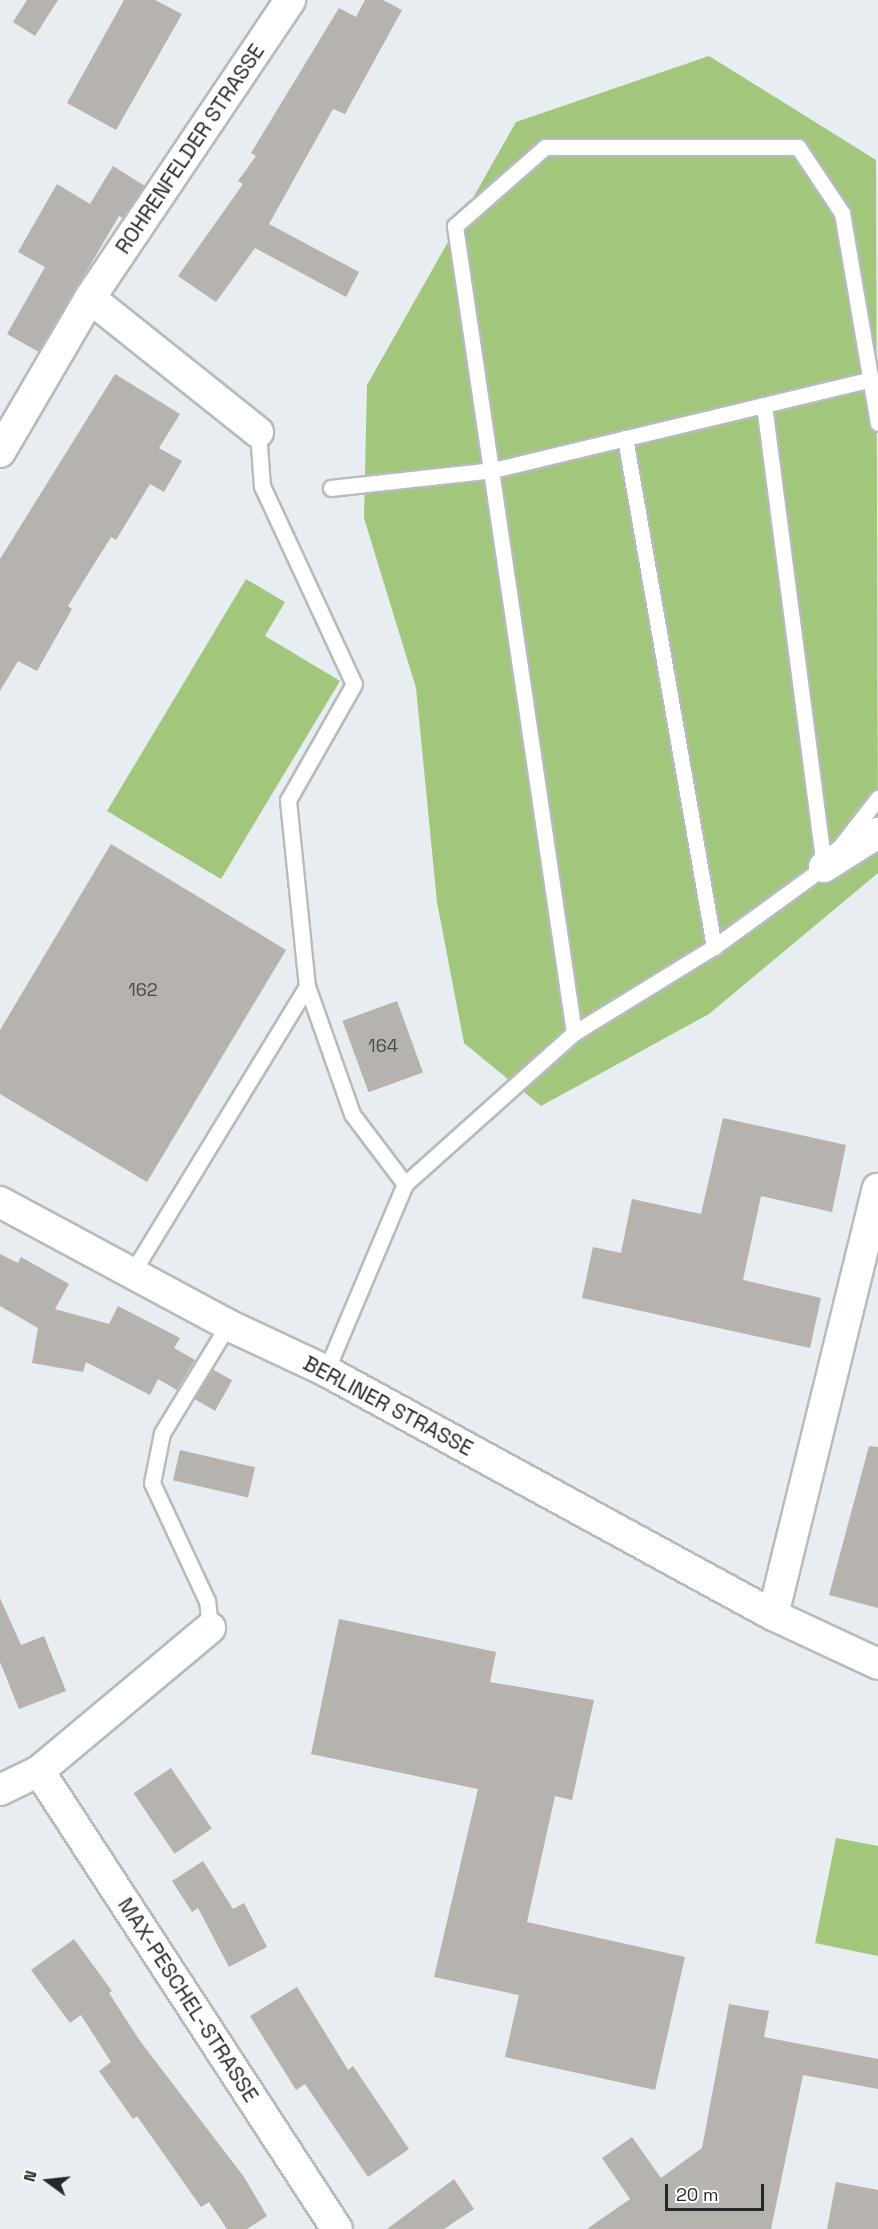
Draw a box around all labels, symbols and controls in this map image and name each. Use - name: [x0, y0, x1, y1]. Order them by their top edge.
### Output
- street label: ROHRENFELDER STRASSE: [110, 39, 270, 259]
- house number: 162: [128, 979, 158, 1001]
- house number: 164: [368, 1035, 398, 1057]
- street label: BERLINER STRASSE: [299, 1351, 477, 1461]
- street label: MAX-PESCHEL-STRASSE: [112, 1893, 264, 2107]
- north arrow: [18, 2151, 78, 2211]
- text: N: [19, 2168, 42, 2184]
- scale bar: [668, 2172, 767, 2210]
- text: 20 m: [676, 2183, 719, 2206]

